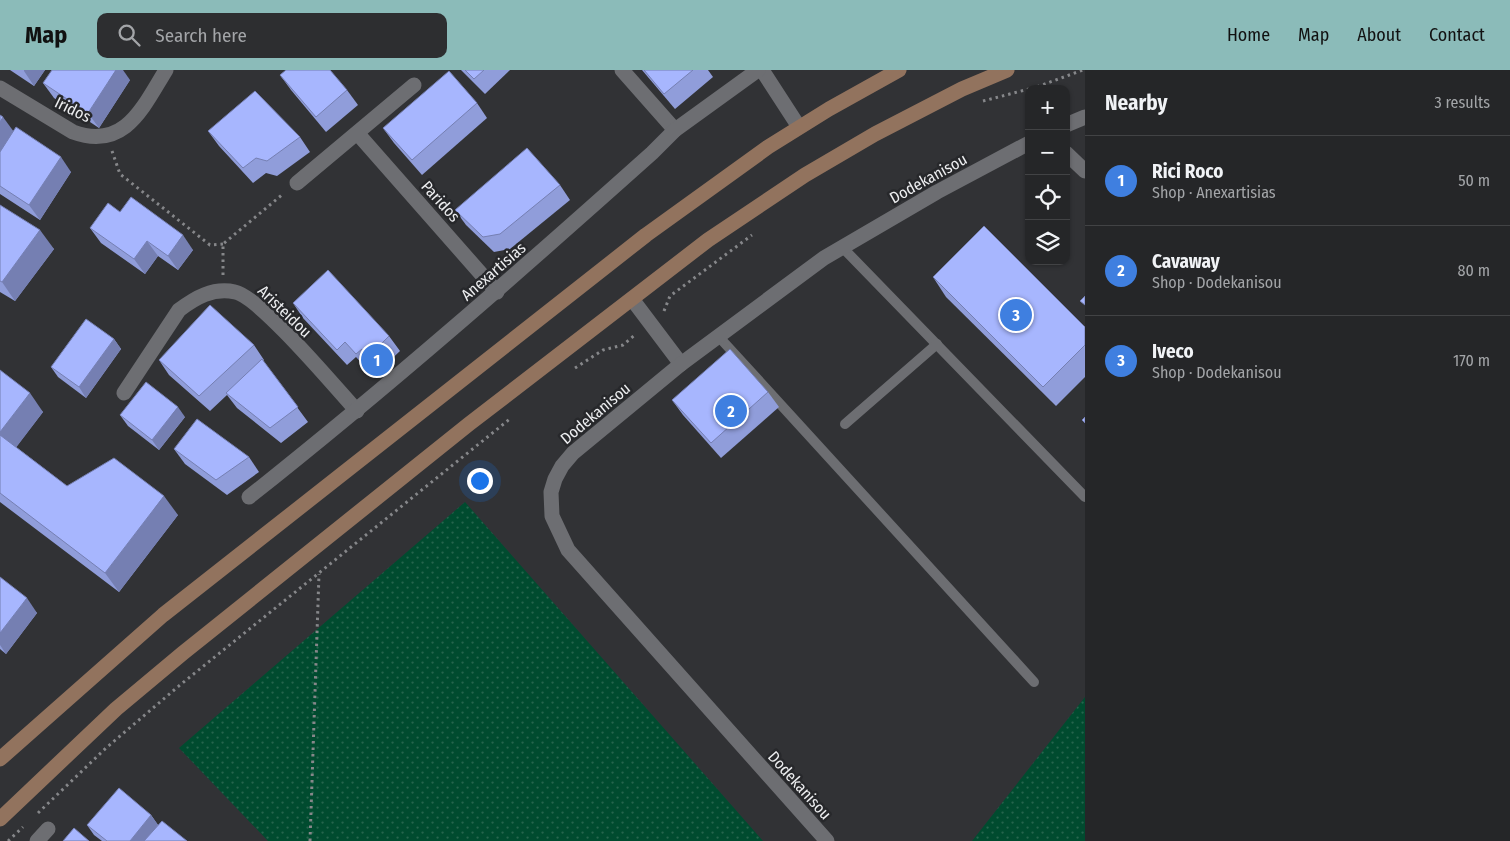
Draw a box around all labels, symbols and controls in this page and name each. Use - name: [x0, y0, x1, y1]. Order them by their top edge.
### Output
- search box: [97, 13, 447, 58]
- text: Map: [25, 21, 67, 49]
- icon: search: [115, 21, 143, 49]
- text: Search here: [155, 24, 247, 47]
- text: Home: [1227, 24, 1270, 46]
- text: Map: [1298, 24, 1329, 46]
- text: About: [1357, 24, 1401, 46]
- text: Contact: [1429, 24, 1485, 46]
- map controls: [1025, 85, 1070, 265]
- button: +: [1025, 85, 1070, 130]
- text: Nearby: [1105, 90, 1167, 116]
- street label: Iridos: [52, 93, 94, 126]
- text: 3 results: [1434, 93, 1490, 112]
- button: −: [1025, 130, 1070, 175]
- street label: Dodekanisou: [886, 149, 970, 207]
- text: Rici Roco: [1152, 160, 1223, 183]
- text: 1: [1118, 171, 1124, 190]
- text: 50 m: [1458, 171, 1490, 190]
- button: locate: [1025, 175, 1070, 220]
- street label: Paridos: [417, 177, 464, 226]
- text: Shop · Anexartisias: [1152, 183, 1276, 202]
- button: layers: [1025, 220, 1070, 265]
- street label: Anexartisias: [457, 238, 530, 305]
- text: Cavaway: [1152, 250, 1220, 273]
- text: 2: [1117, 261, 1125, 280]
- text: 80 m: [1458, 261, 1490, 280]
- text: Shop · Dodekanisou: [1152, 273, 1282, 292]
- street label: Aristeidou: [254, 281, 315, 342]
- pin: 3: [1000, 296, 1032, 334]
- text: Iveco: [1152, 340, 1194, 363]
- pin: 1: [361, 341, 393, 379]
- text: 3: [1117, 351, 1125, 370]
- text: 170 m: [1453, 351, 1490, 370]
- text: Shop · Dodekanisou: [1152, 363, 1282, 382]
- street label: Dodekanisou: [557, 379, 634, 448]
- pin: 2: [715, 392, 747, 430]
- your location: [467, 468, 493, 494]
- street label: Dodekanisou: [764, 747, 835, 823]

